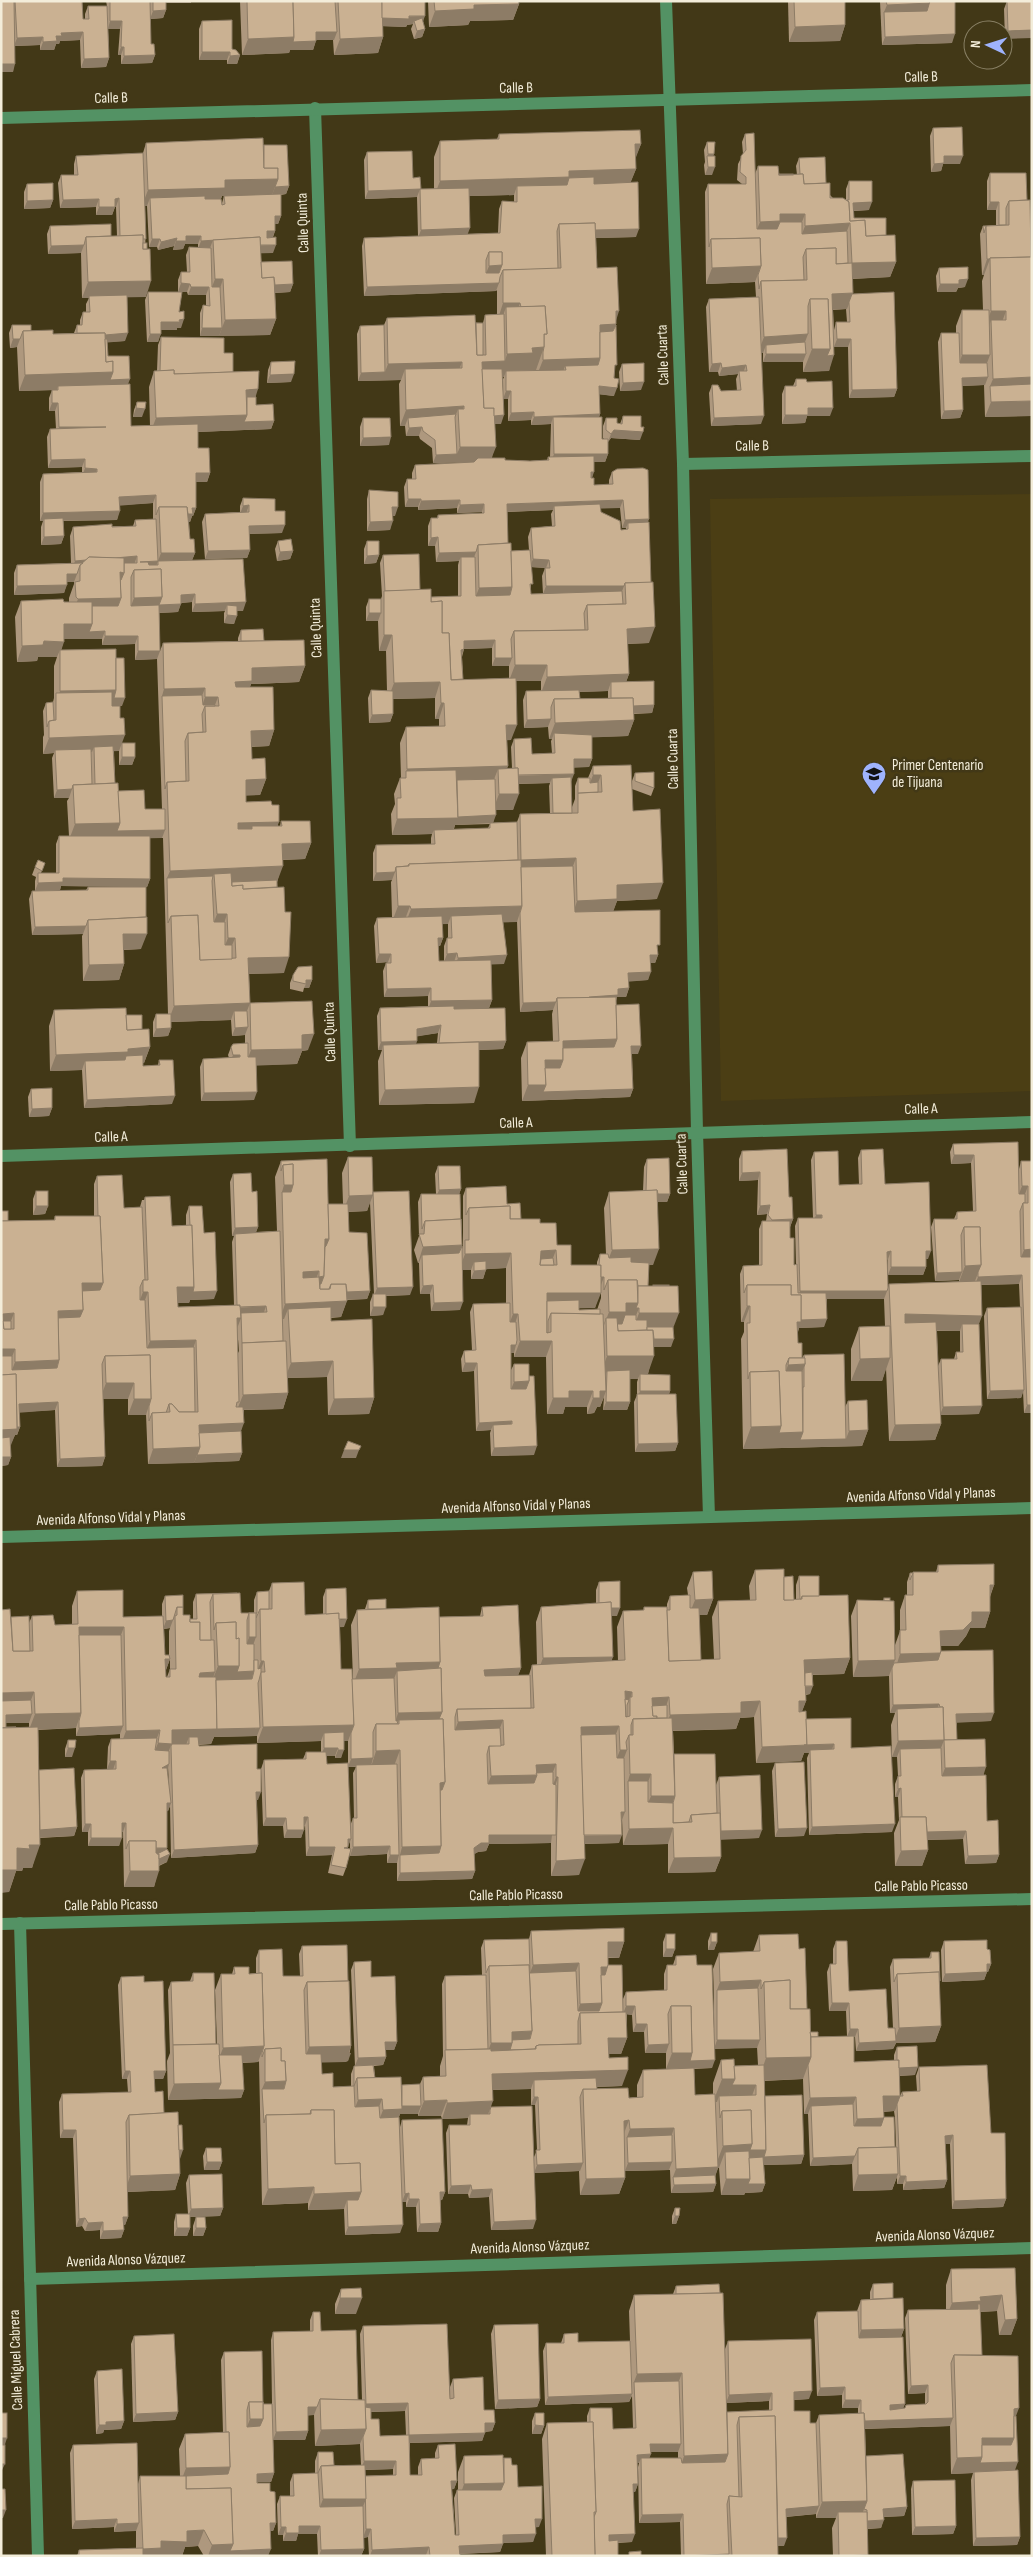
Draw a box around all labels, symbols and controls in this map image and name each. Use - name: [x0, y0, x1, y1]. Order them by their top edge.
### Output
- north arrow: [963, 20, 1013, 70]
- text: N: [967, 40, 984, 48]
- street label: Calle B: [904, 67, 938, 87]
- street label: Calle B: [499, 78, 533, 98]
- street label: Calle B: [94, 88, 128, 108]
- street label: Calle Quinta: [292, 192, 314, 253]
- street label: Calle Cuarta: [652, 324, 674, 386]
- street label: Calle B: [735, 436, 769, 456]
- street label: Calle Quinta: [305, 597, 327, 658]
- street label: Calle Cuarta: [663, 728, 683, 790]
- place label: Primer Centenario de Tijuana: [892, 756, 983, 792]
- school or university icon: Primer Centenario de Tijuana: [861, 761, 887, 795]
- street label: Calle Quinta: [319, 1001, 341, 1062]
- street label: Calle A: [904, 1099, 939, 1119]
- street label: Calle A: [499, 1113, 534, 1133]
- street label: Calle A: [94, 1127, 129, 1147]
- street label: Calle Cuarta: [671, 1133, 693, 1195]
- street label: Avenida Alfonso Vidal y Planas: [845, 1483, 996, 1507]
- street label: Avenida Alfonso Vidal y Planas: [440, 1494, 591, 1518]
- street label: Avenida Alfonso Vidal y Planas: [35, 1506, 186, 1530]
- street label: Calle Pablo Picasso: [874, 1876, 968, 1896]
- street label: Calle Pablo Picasso: [469, 1885, 563, 1905]
- street label: Calle Pablo Picasso: [64, 1895, 158, 1915]
- street label: Avenida Alonso Vázquez: [874, 2223, 995, 2247]
- street label: Avenida Alonso Vázquez: [469, 2235, 590, 2259]
- street label: Avenida Alonso Vázquez: [65, 2248, 186, 2272]
- street label: Calle Miguel Cabrera: [5, 2309, 27, 2411]

